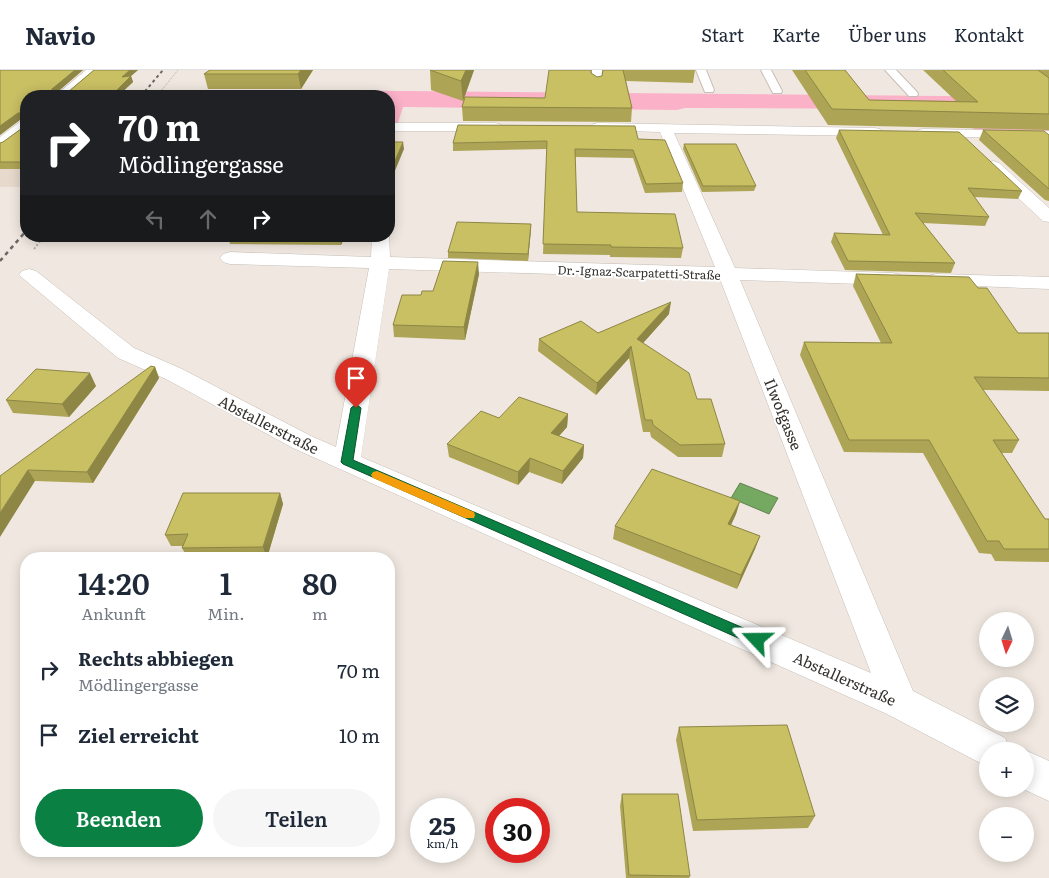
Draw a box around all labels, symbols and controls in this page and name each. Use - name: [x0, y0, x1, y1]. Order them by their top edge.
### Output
- text: Navio: [25, 17, 96, 52]
- text: Start: [701, 21, 744, 48]
- text: Karte: [772, 21, 820, 48]
- text: Über uns: [848, 21, 926, 48]
- text: Kontakt: [954, 21, 1024, 48]
- text: 70 m: [118, 100, 200, 152]
- icon: right: [35, 110, 100, 175]
- text: Mödlingergasse: [118, 147, 284, 180]
- icon: left: [141, 205, 169, 233]
- icon: ahead: [194, 205, 222, 233]
- icon: right: [247, 205, 275, 233]
- street label: Dr.-Ignaz-Scarpatetti-Straße: [557, 260, 721, 284]
- pin: [335, 357, 377, 408]
- icon: arrive: [342, 364, 370, 392]
- street label: Ilwofgasse: [759, 375, 809, 454]
- street label: Abstallerstraße: [215, 389, 324, 459]
- text: 14:20: [78, 560, 150, 604]
- text: 1: [220, 560, 232, 604]
- text: 80: [302, 560, 337, 604]
- text: Ankunft: [82, 601, 146, 625]
- text: Min.: [207, 601, 245, 625]
- text: m: [312, 601, 327, 625]
- north arrow: [979, 612, 1034, 668]
- map controls: [979, 612, 1034, 862]
- position arrow: [730, 613, 782, 665]
- text: Rechts abbiegen: [78, 644, 234, 672]
- street label: Abstallerstraße: [790, 645, 900, 711]
- icon: right: [35, 656, 63, 684]
- text: 70 m: [337, 656, 380, 684]
- text: Mödlingergasse: [78, 672, 199, 696]
- button: layers: [979, 677, 1034, 732]
- icon: arrive: [35, 721, 63, 749]
- text: Ziel erreicht: [78, 721, 199, 749]
- text: 10 m: [339, 721, 380, 749]
- button: +: [979, 742, 1034, 797]
- button: Beenden: [35, 789, 203, 847]
- button: Teilen: [213, 789, 380, 847]
- speed limit sign: 30: [485, 798, 550, 863]
- text: 25: [429, 806, 456, 843]
- button: −: [979, 807, 1034, 862]
- text: km/h: [427, 834, 458, 852]

